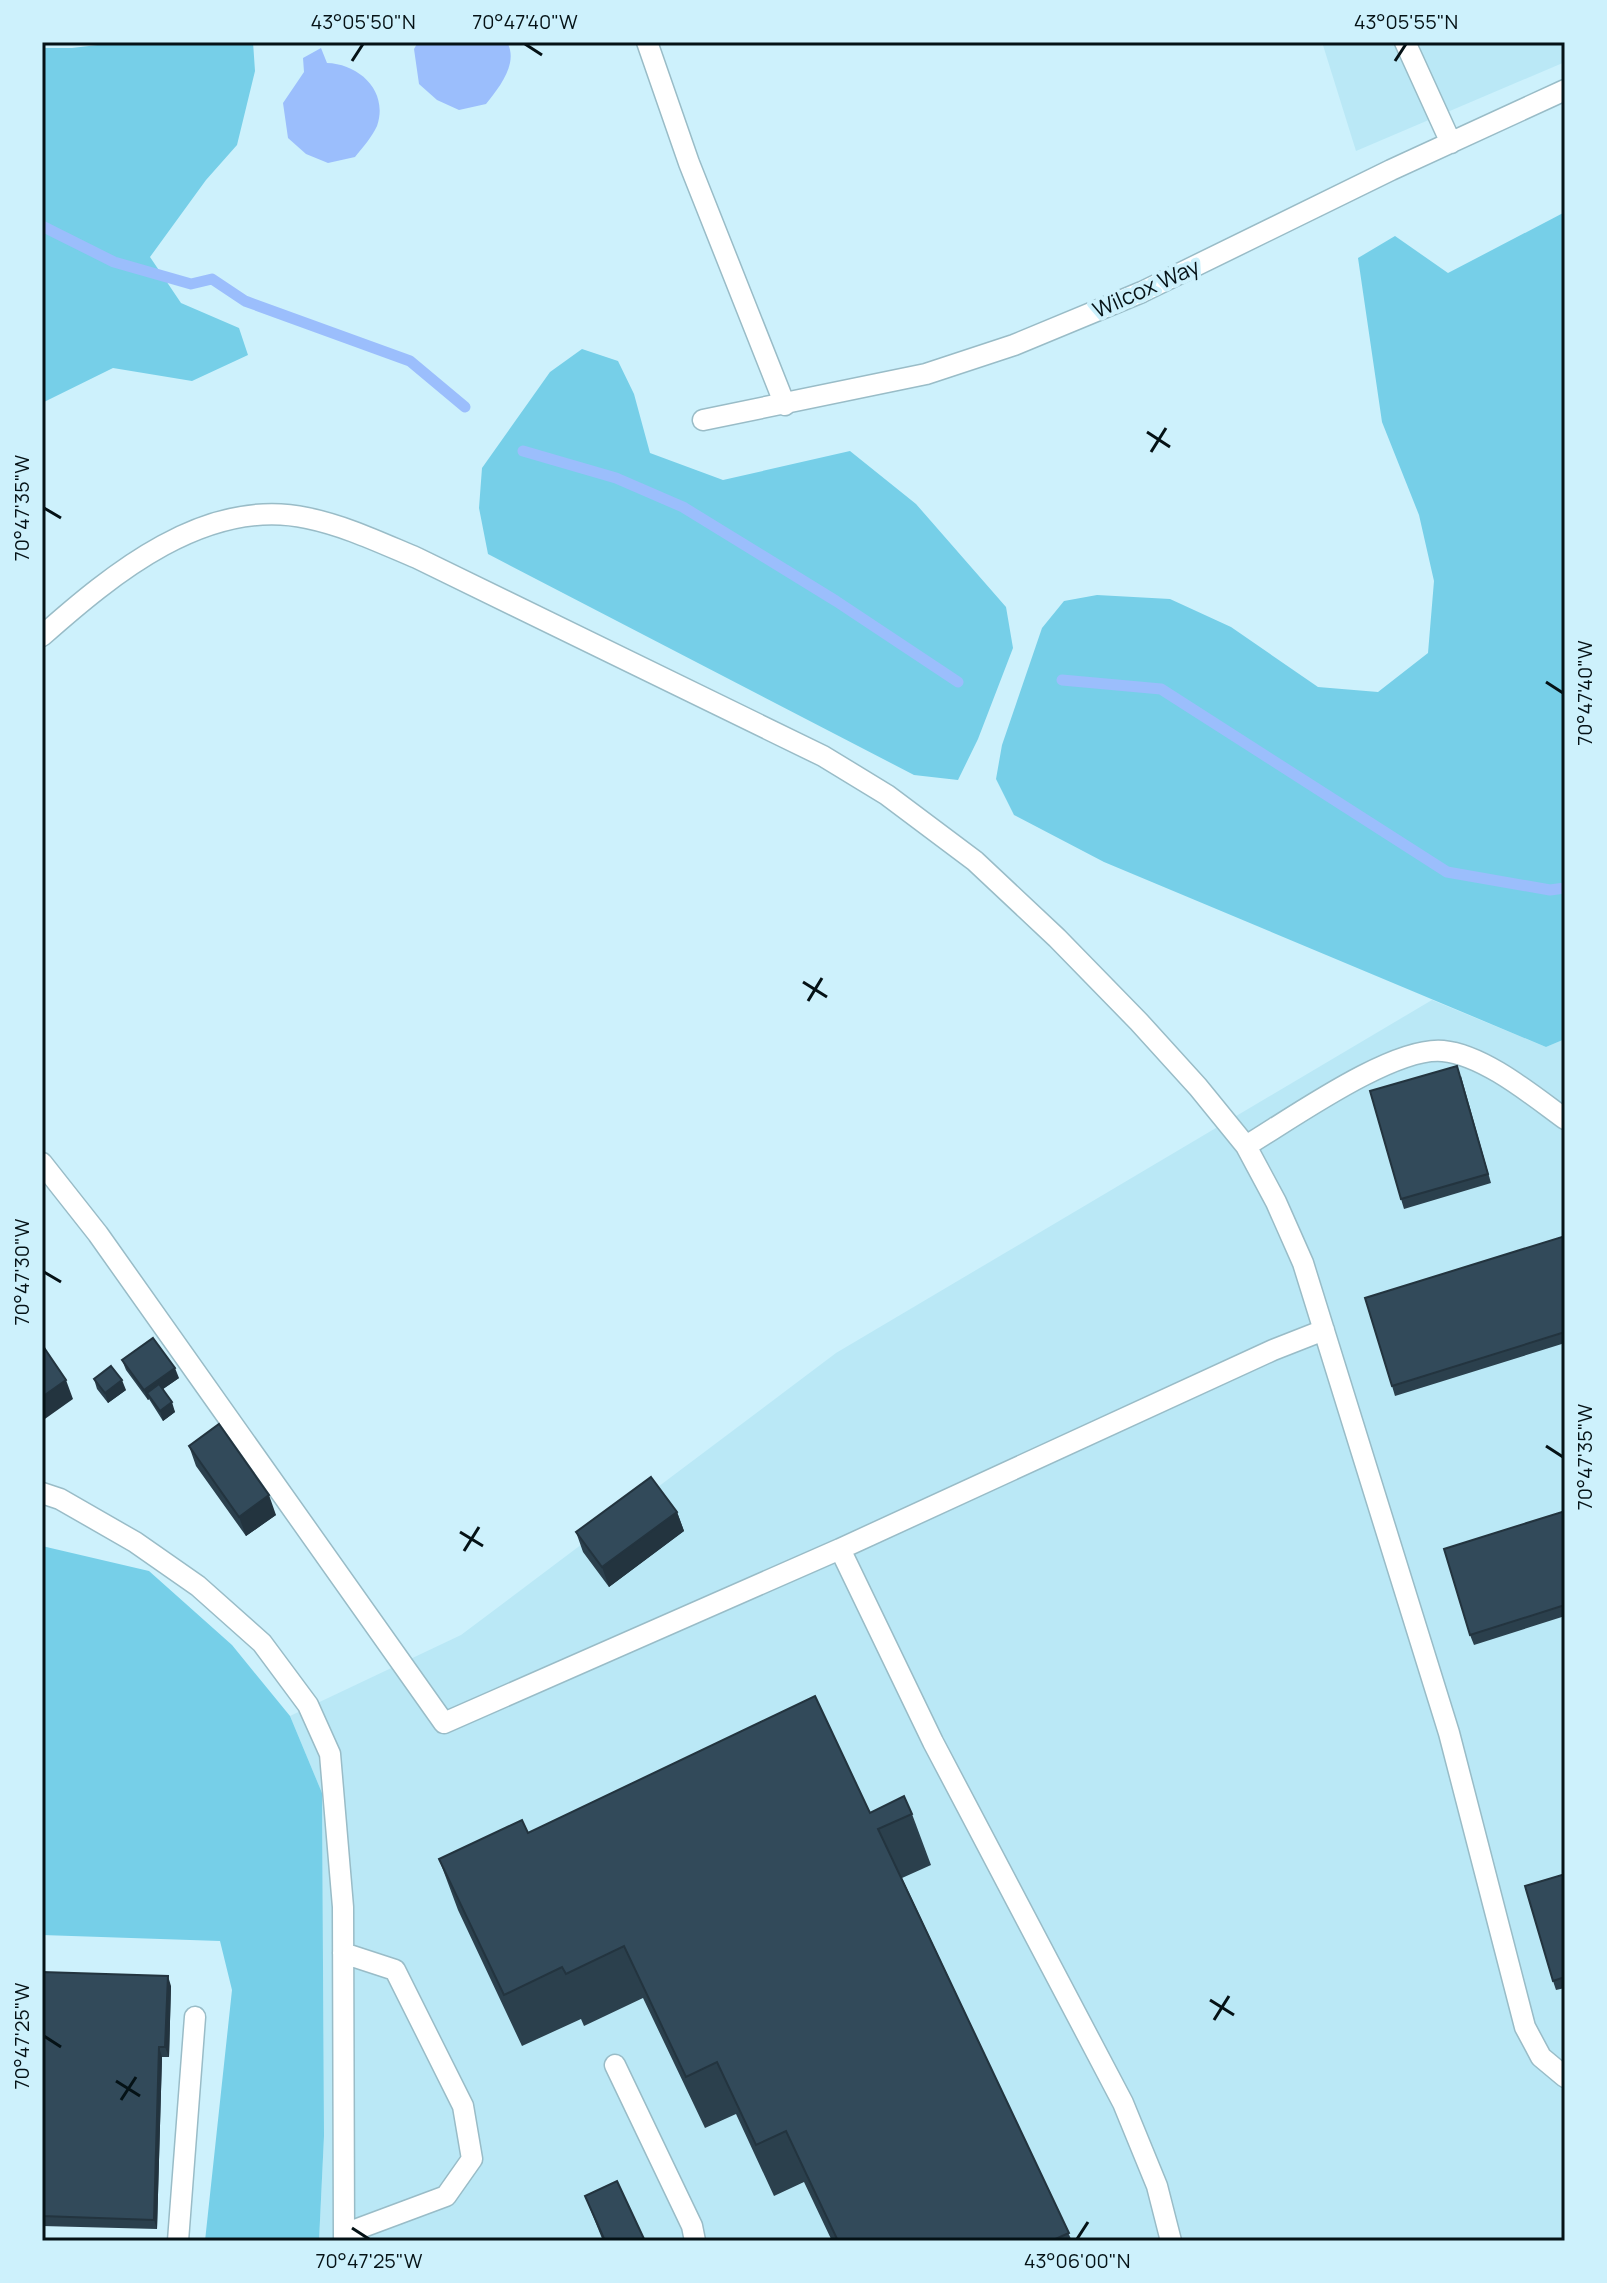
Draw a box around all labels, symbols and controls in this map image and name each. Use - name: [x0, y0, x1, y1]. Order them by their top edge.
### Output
- text: 43°05'50"N: [310, 8, 416, 35]
- text: 70°47'40"W: [472, 8, 578, 35]
- text: 43°05'55"N: [1354, 8, 1458, 35]
- street label: Wilcox Way: [1088, 251, 1204, 325]
- text: 70°47'35"W: [8, 454, 35, 561]
- text: 70°47'40"W: [1571, 640, 1598, 746]
- text: 70°47'30"W: [8, 1218, 35, 1326]
- text: 70°47'35"W: [1571, 1403, 1598, 1510]
- text: 70°47'25"W: [8, 1982, 35, 2089]
- text: 70°47'25"W: [316, 2247, 423, 2274]
- text: 43°06'00"N: [1024, 2247, 1130, 2274]

